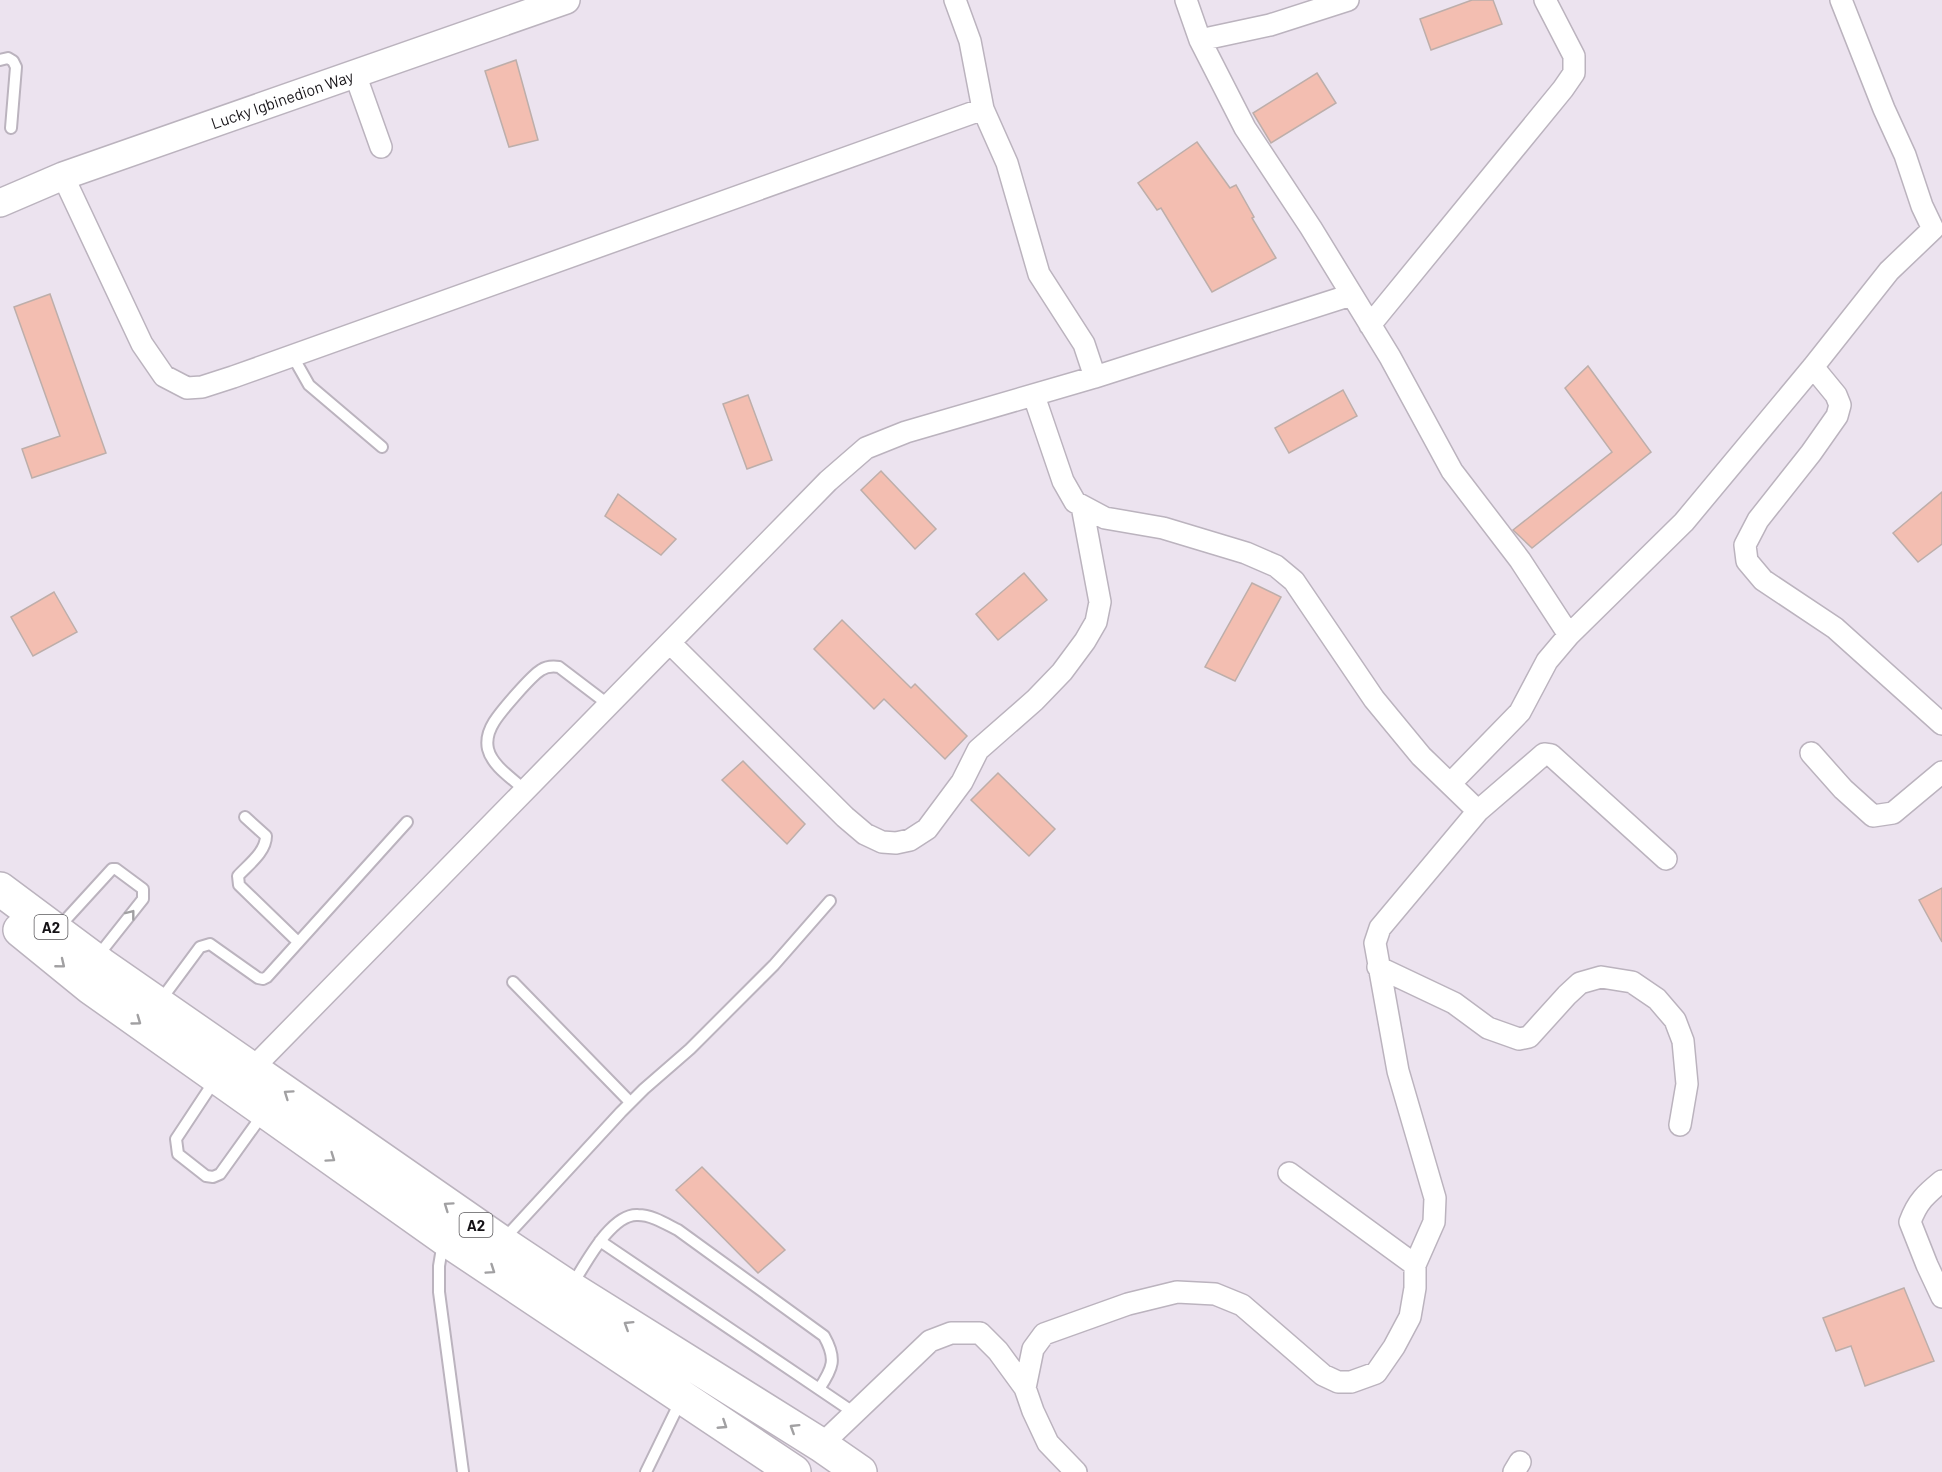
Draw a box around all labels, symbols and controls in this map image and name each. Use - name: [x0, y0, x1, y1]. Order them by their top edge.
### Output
- street label: Lucky Igbinedion Way: [208, 66, 356, 132]
- one-way arrow: [124, 909, 135, 920]
- road number: A2: [34, 915, 68, 939]
- one-way arrow: [54, 956, 65, 967]
- one-way arrow: [131, 1014, 142, 1025]
- one-way arrow: [284, 1090, 295, 1101]
- one-way arrow: [324, 1151, 335, 1162]
- one-way arrow: [444, 1202, 455, 1213]
- road number: A2: [460, 1213, 492, 1237]
- one-way arrow: [484, 1263, 495, 1274]
- one-way arrow: [624, 1321, 635, 1332]
- one-way arrow: [716, 1418, 727, 1429]
- one-way arrow: [790, 1424, 801, 1435]

